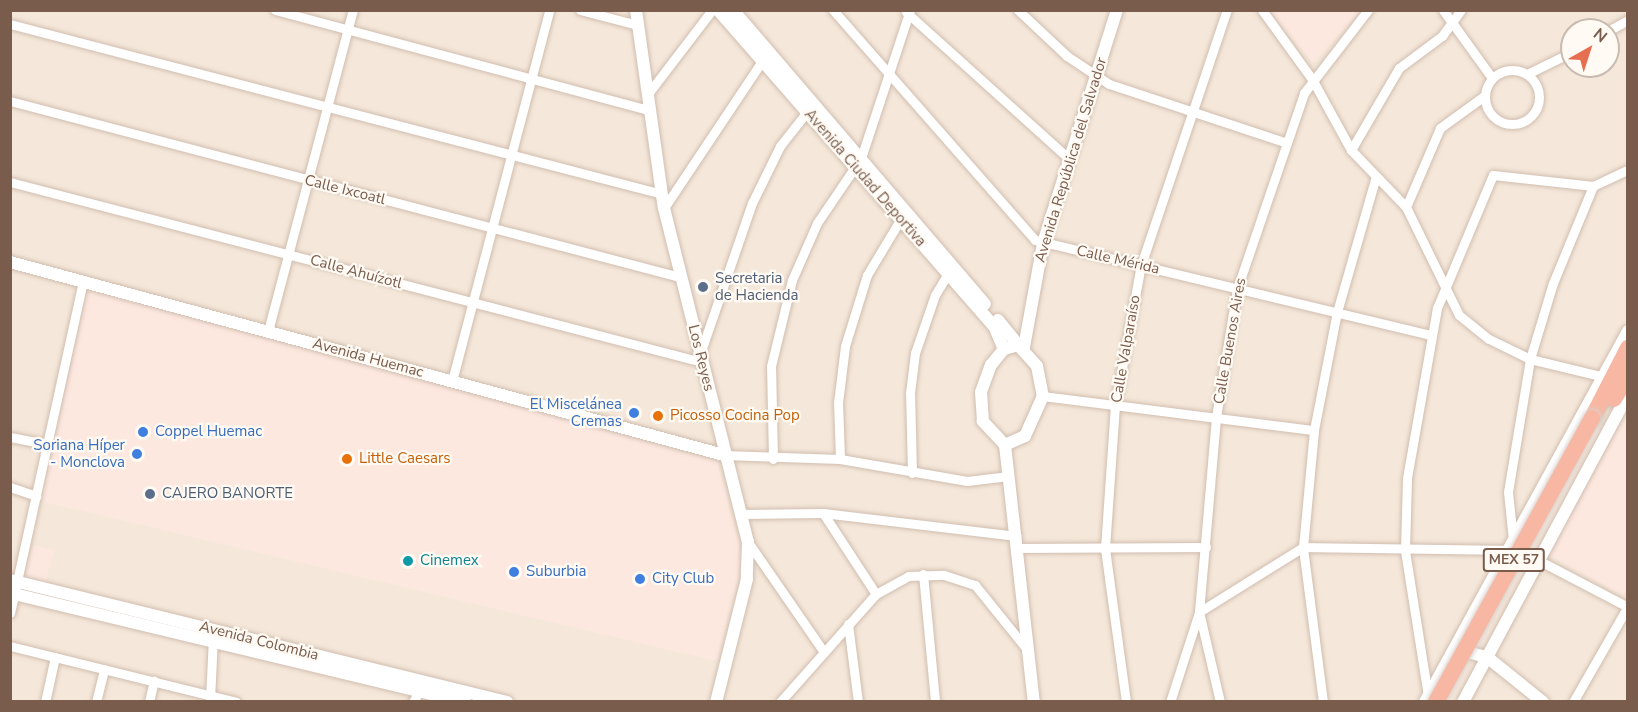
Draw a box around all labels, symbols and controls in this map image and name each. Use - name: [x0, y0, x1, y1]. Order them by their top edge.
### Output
- north arrow: [1560, 18, 1620, 78]
- text: N: [1588, 23, 1612, 48]
- street label: Avenida República del Salvador: [1031, 55, 1111, 265]
- street label: Avenida Ciudad Deportiva: [800, 106, 930, 250]
- street label: Calle Ixcoatl: [303, 171, 387, 209]
- street label: Calle Mérida: [1075, 242, 1161, 278]
- street label: Calle Ahuízotl: [308, 251, 404, 293]
- place label: Secretaria de Hacienda: [715, 269, 799, 304]
- street label: Calle Buenos Aires: [1210, 277, 1250, 405]
- marker: Secretaria de Hacienda: [696, 280, 710, 294]
- street label: Calle Valparaíso: [1108, 294, 1144, 404]
- street label: Los Reyes: [684, 323, 718, 393]
- street label: Avenida Huemac: [311, 335, 425, 381]
- place label: El Miscelánea Cremas: [530, 395, 622, 430]
- marker: El Miscelánea Cremas: [627, 406, 641, 420]
- place label: Picosso Cocina Pop: [670, 407, 800, 425]
- marker: Picosso Cocina Pop: [651, 409, 665, 423]
- place label: Coppel Huemac: [155, 423, 262, 441]
- marker: Coppel Huemac: [136, 425, 150, 439]
- place label: Soriana Híper - Monclova: [33, 436, 125, 471]
- marker: Soriana Híper - Monclova: [130, 447, 144, 461]
- place label: Little Caesars: [359, 450, 451, 468]
- marker: Little Caesars: [340, 452, 354, 466]
- place label: CAJERO BANORTE: [162, 485, 293, 503]
- marker: CAJERO BANORTE: [143, 487, 157, 501]
- road number: MEX 57: [1482, 549, 1546, 571]
- place label: Cinemex: [420, 552, 479, 570]
- marker: Cinemex: [401, 554, 415, 568]
- place label: Suburbia: [526, 563, 586, 581]
- marker: Suburbia: [507, 565, 521, 579]
- place label: City Club: [652, 570, 714, 588]
- marker: City Club: [633, 572, 647, 586]
- street label: Avenida Colombia: [197, 617, 321, 665]

